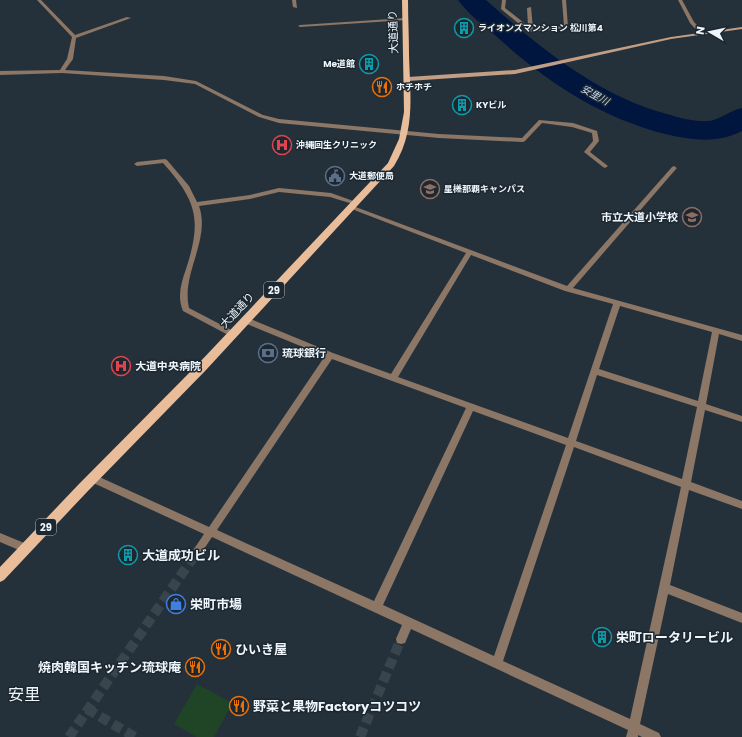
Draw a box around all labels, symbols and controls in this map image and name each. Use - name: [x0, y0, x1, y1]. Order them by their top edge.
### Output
- street label: 大道通り: [384, 10, 402, 54]
- north arrow: [690, 12, 730, 52]
- building icon: ライオンズマンション 松川第4: [453, 17, 475, 39]
- place label: ライオンズマンション 松川第4: [478, 22, 603, 34]
- text: N: [692, 25, 709, 36]
- building icon: Me道館: [358, 53, 380, 75]
- place label: Me道館: [323, 58, 355, 70]
- restaurant icon: ホチホチ: [371, 76, 393, 98]
- place label: ホチホチ: [396, 81, 432, 93]
- water label: 安里川: [578, 81, 613, 109]
- building icon: KYビル: [451, 94, 473, 116]
- place label: KYビル: [476, 99, 506, 111]
- hospital icon: 沖縄回生クリニック: [271, 134, 293, 156]
- place label: 沖縄回生クリニック: [296, 139, 377, 151]
- public building icon: 大道郵便局: [324, 165, 346, 187]
- place label: 大道郵便局: [349, 170, 394, 182]
- school or university icon: 星槎那覇キャンパス: [419, 178, 441, 200]
- place label: 星槎那覇キャンパス: [444, 183, 525, 195]
- school or university icon: 市立大道小学校: [681, 206, 703, 228]
- place label: 市立大道小学校: [601, 209, 678, 225]
- road number: 29: [264, 282, 284, 298]
- street label: 大道通り: [216, 288, 258, 332]
- bank icon: 琉球銀行: [257, 342, 279, 364]
- place label: 琉球銀行: [282, 345, 326, 361]
- hospital icon: 大道中央病院: [110, 355, 132, 377]
- place label: 大道中央病院: [135, 358, 201, 374]
- road number: 29: [36, 519, 56, 535]
- building icon: 大道成功ビル: [117, 544, 139, 566]
- place label: 大道成功ビル: [142, 546, 220, 565]
- shop icon: 栄町市場: [165, 593, 187, 615]
- place label: 栄町市場: [190, 595, 242, 614]
- building icon: 栄町ロータリービル: [591, 626, 613, 648]
- place label: 栄町ロータリービル: [616, 628, 733, 647]
- restaurant icon: ひいき屋: [210, 638, 232, 660]
- place label: ひいき屋: [235, 640, 287, 659]
- restaurant icon: 焼肉韓国キッチン琉球庵: [184, 656, 206, 678]
- place label: 焼肉韓国キッチン琉球庵: [38, 658, 181, 677]
- district label: 安里: [8, 683, 40, 706]
- restaurant icon: 野菜と果物Factoryコツコツ: [228, 695, 250, 717]
- place label: 野菜と果物Factoryコツコツ: [253, 697, 421, 716]

